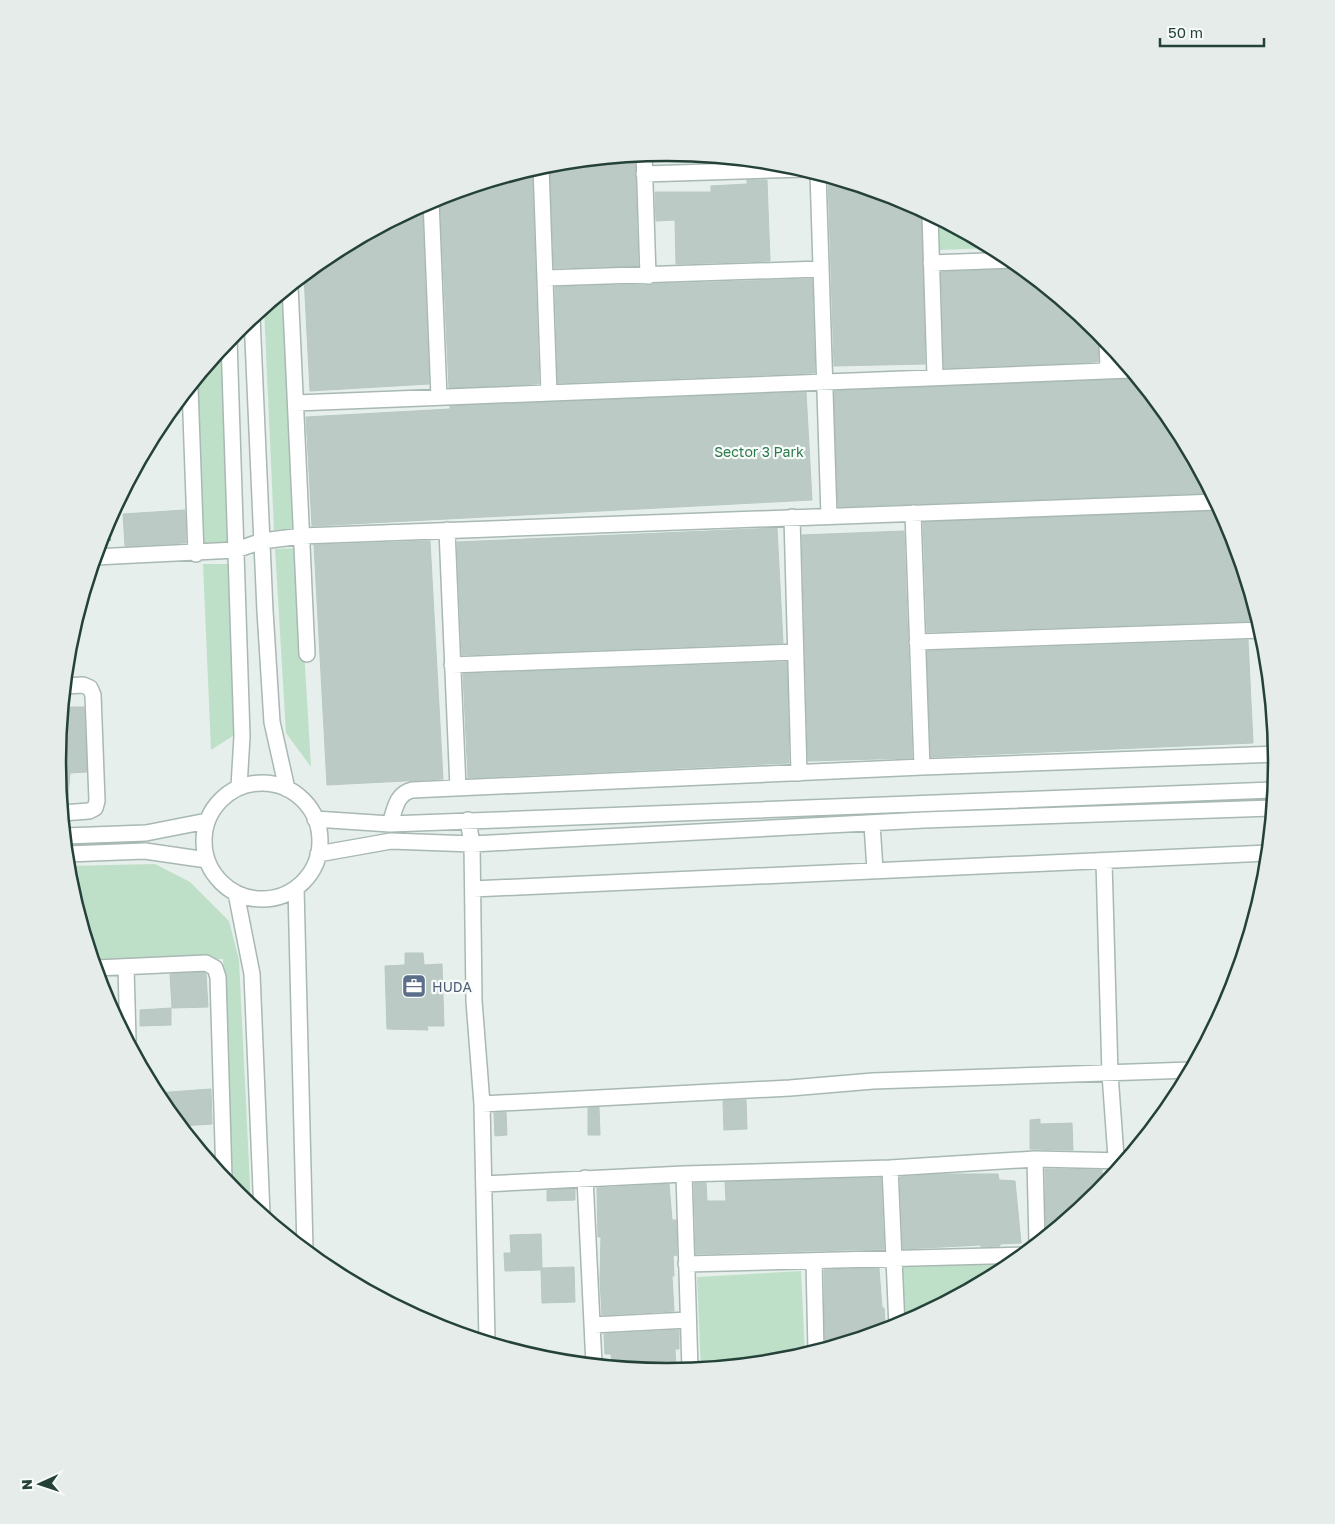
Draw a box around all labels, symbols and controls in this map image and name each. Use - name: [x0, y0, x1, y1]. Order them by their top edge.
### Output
- scale bar: [1160, 15, 1264, 47]
- text: 50 m: [1168, 23, 1203, 41]
- park label: Sector 3 Park: [714, 443, 804, 460]
- office icon: HUDA: [401, 973, 427, 999]
- place label: HUDA: [432, 978, 472, 995]
- north arrow: [15, 1459, 65, 1509]
- text: N: [18, 1479, 35, 1490]

